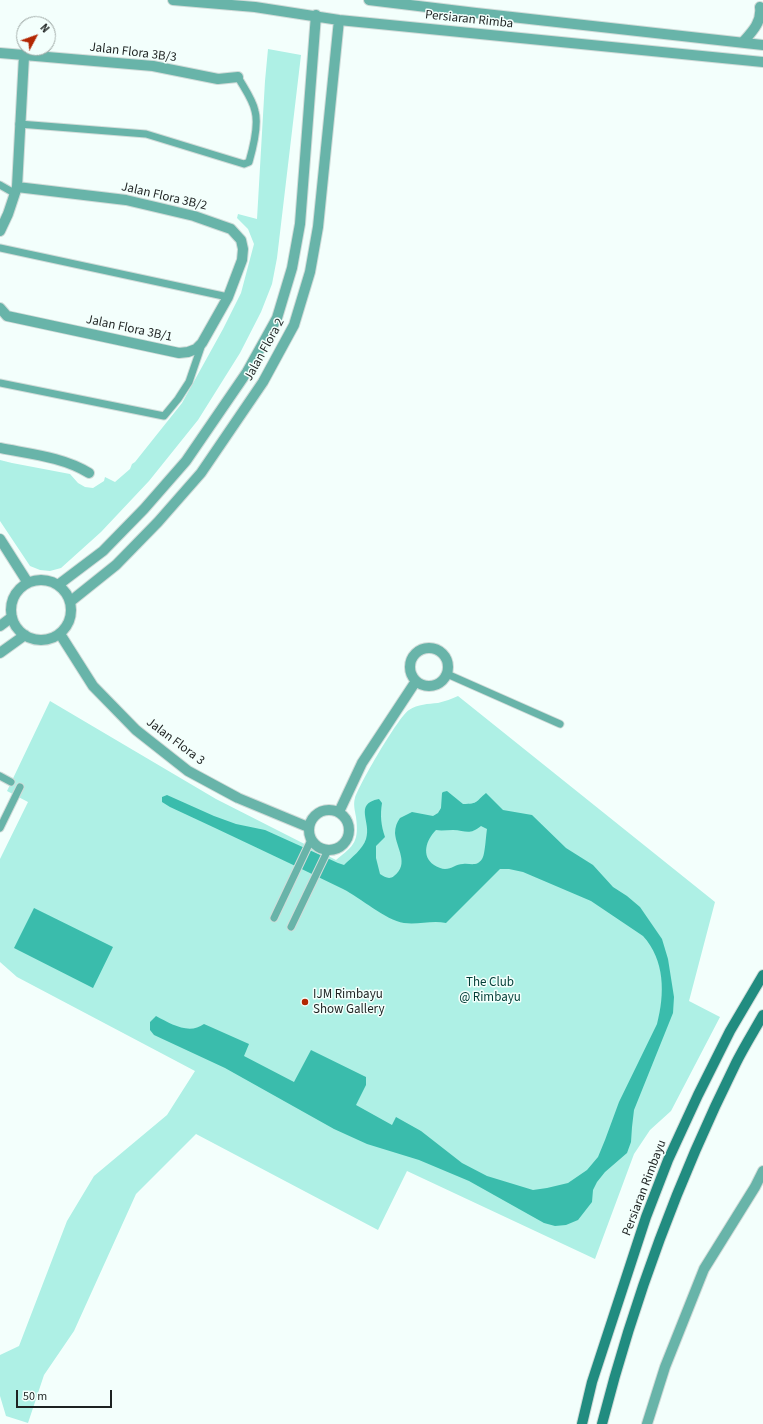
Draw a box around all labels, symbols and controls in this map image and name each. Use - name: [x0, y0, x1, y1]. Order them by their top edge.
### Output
- street label: Persiaran Rimba: [424, 8, 514, 32]
- north arrow: [16, 16, 56, 56]
- text: N: [37, 21, 53, 36]
- street label: Jalan Flora 3B/3: [89, 40, 177, 66]
- street label: Jalan Flora 3B/2: [120, 180, 208, 214]
- street label: Jalan Flora 3B/1: [85, 312, 173, 346]
- street label: Jalan Flora 2: [241, 316, 289, 384]
- street label: Jalan Flora 3: [143, 715, 207, 769]
- park label: The Club @ Rimbayu: [459, 975, 521, 1006]
- place label: IJM Rimbayu Show Gallery: [313, 987, 385, 1018]
- marker: IJM Rimbayu Show Gallery: [300, 997, 310, 1007]
- street label: Persiaran Rimbayu: [619, 1138, 671, 1238]
- scale bar: [18, 1382, 114, 1408]
- text: 50 m: [23, 1388, 47, 1405]

